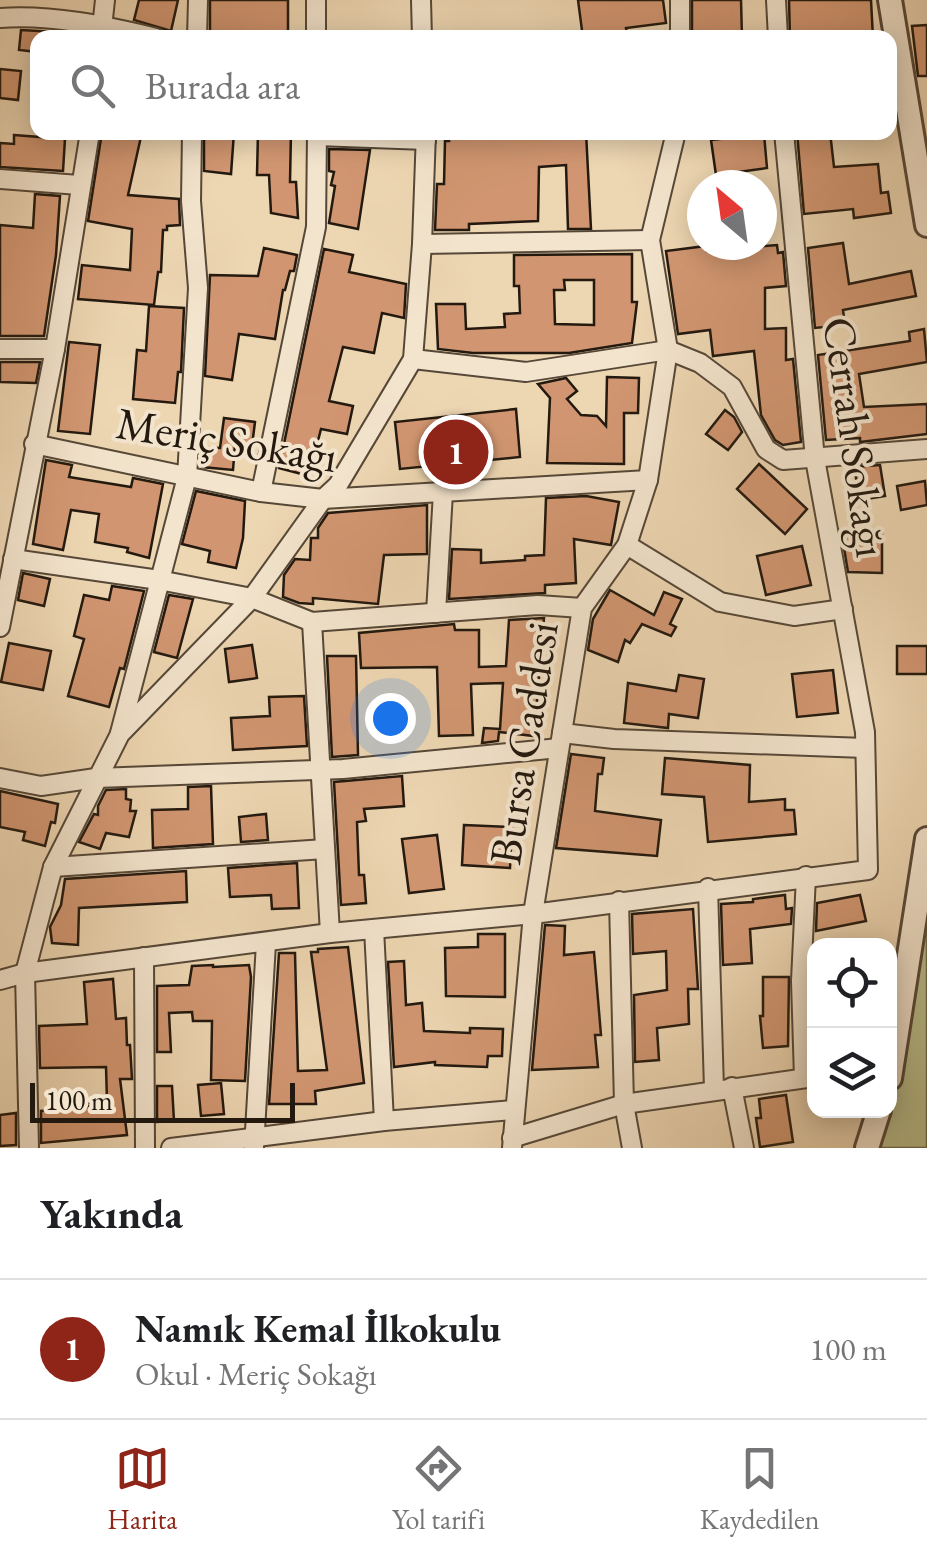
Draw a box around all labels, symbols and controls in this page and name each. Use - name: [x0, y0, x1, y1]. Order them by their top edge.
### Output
- search box: [30, 30, 897, 140]
- icon: search: [65, 58, 120, 113]
- text: Burada ara: [145, 61, 300, 110]
- north arrow: [687, 170, 777, 260]
- street label: Cerrah Sokağı: [810, 313, 902, 561]
- street label: Meriç Sokağı: [112, 393, 342, 485]
- pin: 1: [424, 414, 488, 490]
- street label: Bursa Caddesi: [475, 617, 571, 869]
- your location: [365, 693, 416, 744]
- map controls: [807, 938, 897, 1118]
- button: locate: [807, 938, 897, 1028]
- button: layers: [807, 1028, 897, 1118]
- scale bar: [30, 1078, 295, 1122]
- text: 100 m: [45, 1082, 113, 1118]
- text: Yakında: [40, 1186, 183, 1241]
- text: Namık Kemal İlkokulu: [135, 1304, 501, 1353]
- text: 1: [64, 1328, 81, 1370]
- text: 100 m: [810, 1328, 887, 1370]
- text: Okul · Meriç Sokağı: [135, 1353, 377, 1395]
- tab: Harita: [107, 1441, 177, 1537]
- tab: Yol tarifi: [392, 1441, 485, 1537]
- tab: Kaydedilen: [700, 1441, 820, 1537]

